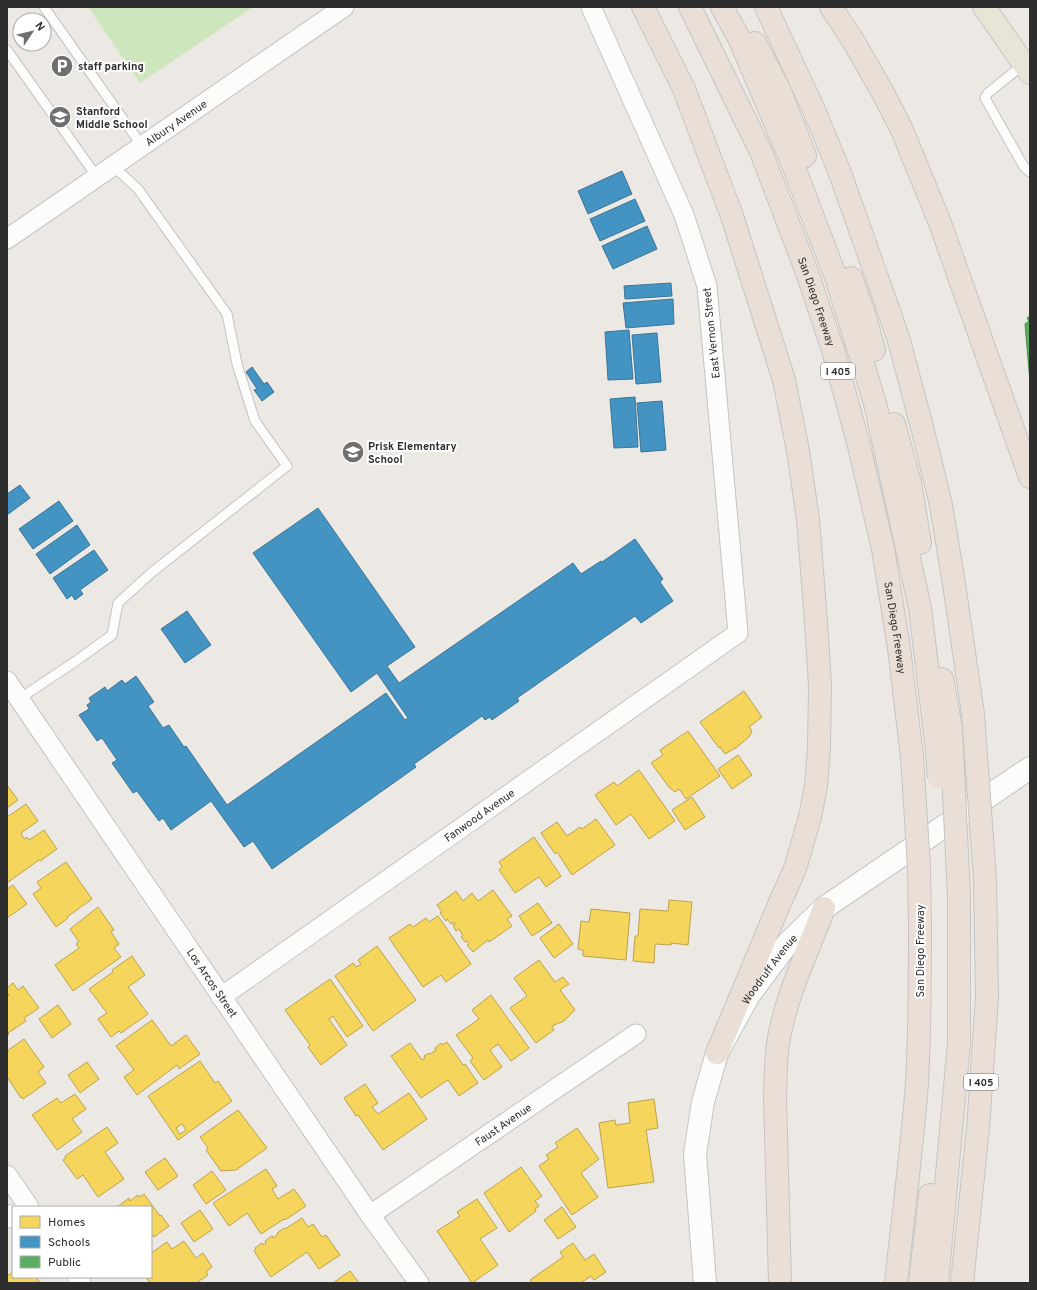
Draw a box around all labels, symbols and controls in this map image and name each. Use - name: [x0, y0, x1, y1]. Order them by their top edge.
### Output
- north arrow: [12, 12, 52, 52]
- text: N: [31, 20, 47, 34]
- parking icon: staff parking: [49, 53, 75, 79]
- place label: staff parking: [78, 60, 144, 74]
- street label: Albury Avenue: [143, 97, 210, 150]
- school or university icon: Stanford Middle School: [47, 104, 73, 130]
- place label: Stanford Middle School: [76, 105, 148, 132]
- street label: San Diego Freeway: [794, 255, 837, 348]
- street label: East Vernon Street: [700, 287, 724, 379]
- road number: I 405: [821, 363, 855, 379]
- school or university icon: Prisk Elementary School: [340, 439, 366, 465]
- place label: Prisk Elementary School: [368, 440, 457, 467]
- street label: San Diego Freeway: [880, 581, 908, 675]
- street label: Fanwood Avenue: [442, 786, 518, 845]
- street label: San Diego Freeway: [914, 904, 928, 998]
- street label: Woodruff Avenue: [739, 932, 801, 1007]
- street label: Los Arcos Street: [183, 946, 240, 1021]
- road number: I 405: [964, 1074, 998, 1090]
- street label: Faust Avenue: [473, 1101, 535, 1149]
- legend: [12, 1206, 152, 1278]
- text: Homes: [48, 1215, 85, 1231]
- text: Schools: [48, 1235, 90, 1251]
- text: Public: [48, 1255, 81, 1271]

